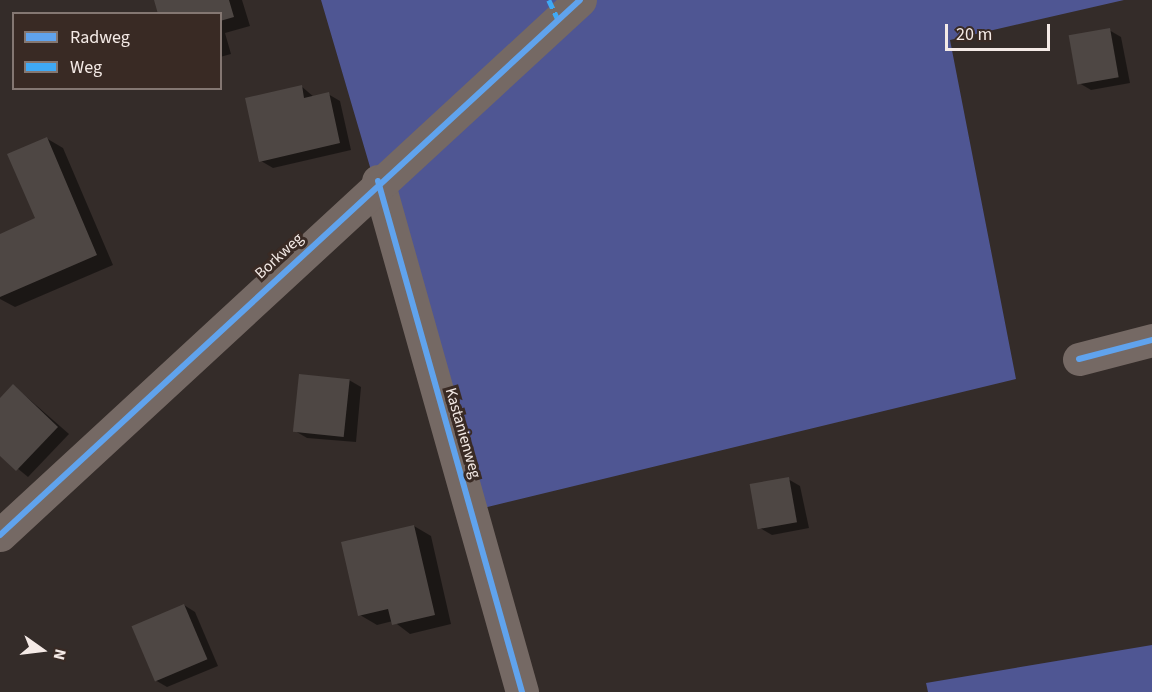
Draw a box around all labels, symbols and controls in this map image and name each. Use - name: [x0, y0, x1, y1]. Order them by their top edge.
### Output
- legend: [12, 12, 222, 90]
- scale bar: [948, 12, 1053, 50]
- text: 20 m: [956, 22, 992, 47]
- text: Radweg: [70, 25, 130, 50]
- text: Weg: [70, 55, 102, 80]
- street label: Borkweg: [251, 229, 307, 283]
- street label: Kastanienweg: [441, 385, 485, 481]
- north arrow: [12, 620, 72, 680]
- text: N: [48, 647, 71, 662]

